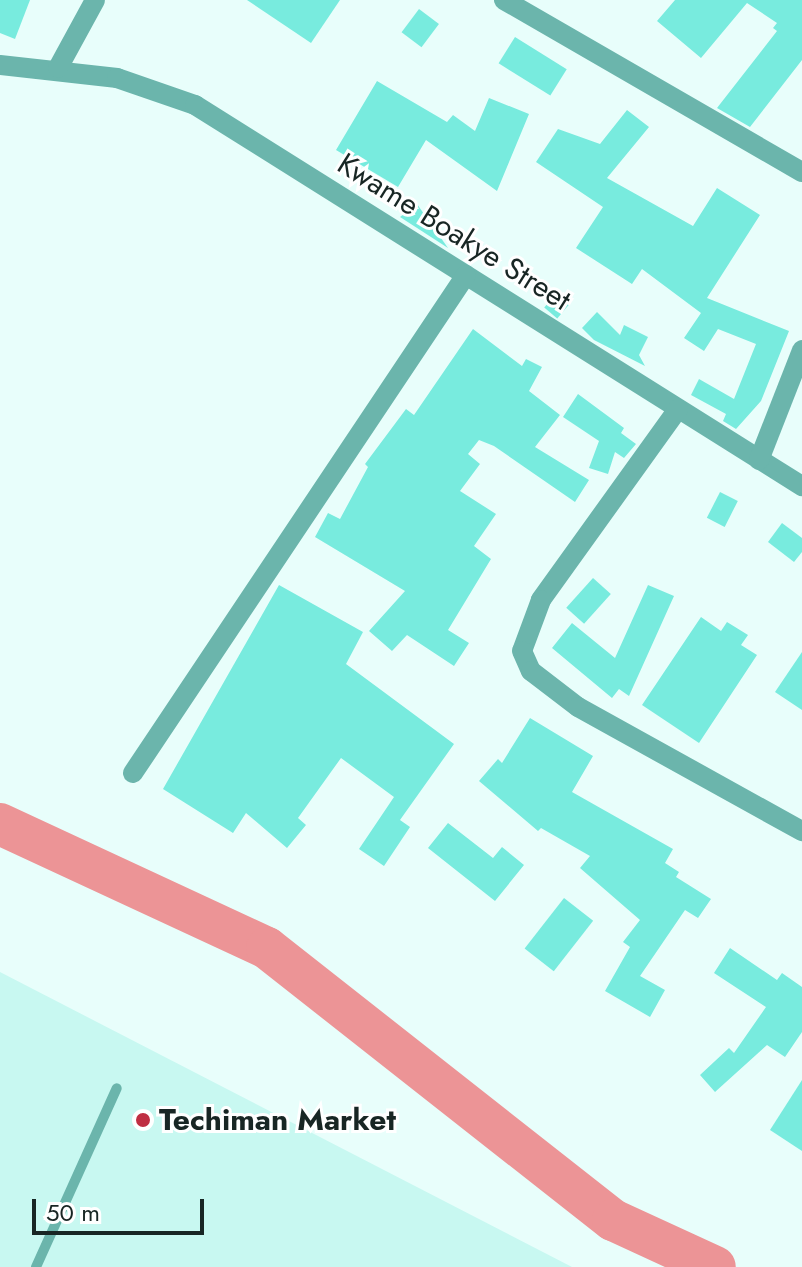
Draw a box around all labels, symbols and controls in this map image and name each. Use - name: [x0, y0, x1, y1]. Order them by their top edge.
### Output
- street label: Kwame Boakye Street: [331, 146, 577, 318]
- place label: Techiman Market: [159, 1102, 396, 1138]
- marker: Techiman Market: [134, 1111, 152, 1129]
- scale bar: [36, 1183, 208, 1233]
- text: 50 m: [46, 1195, 100, 1230]

